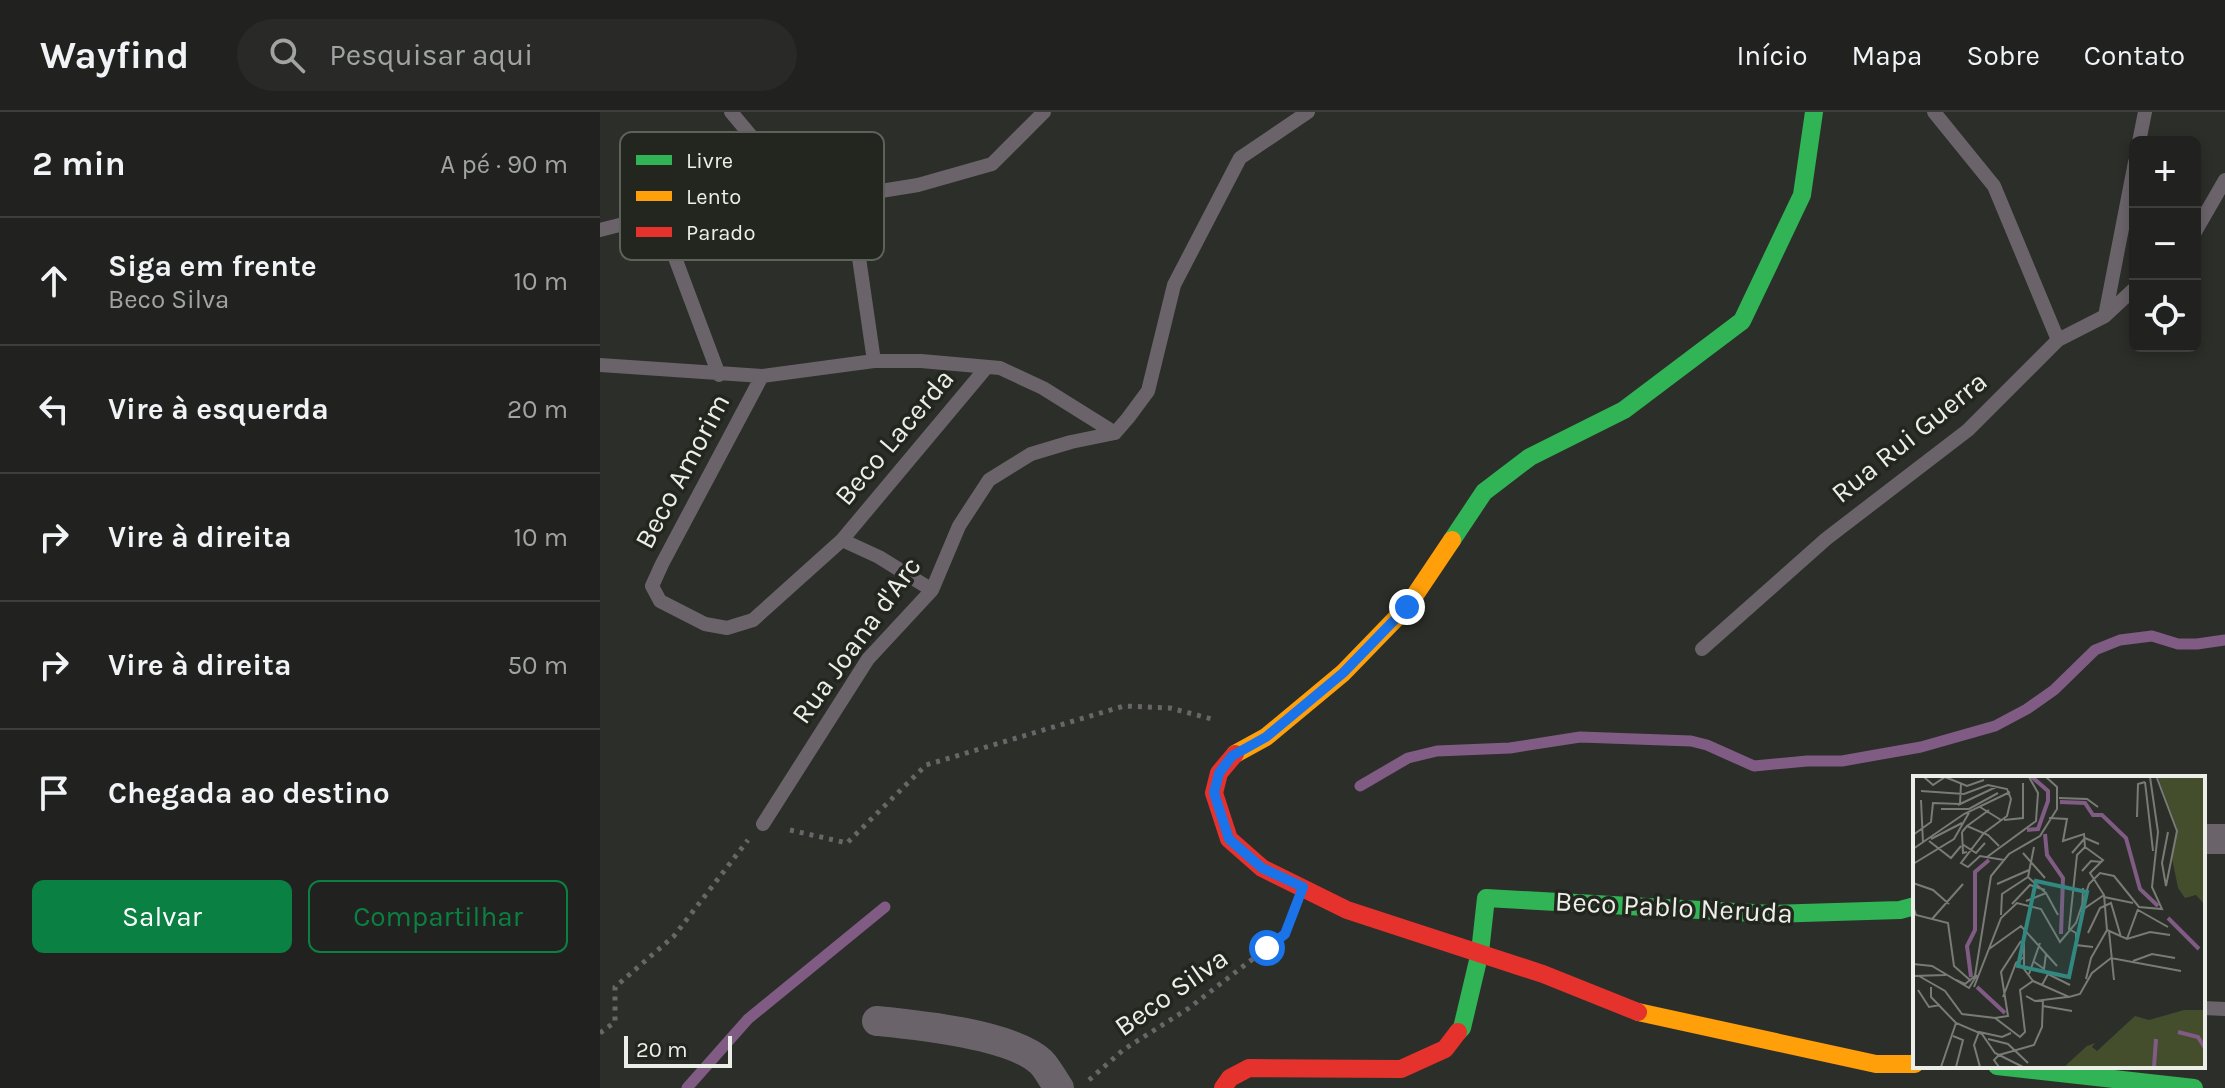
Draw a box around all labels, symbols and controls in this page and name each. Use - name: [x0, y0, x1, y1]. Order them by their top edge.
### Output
- search box: [237, 19, 797, 91]
- text: Wayfind: [40, 33, 189, 78]
- icon: search: [265, 33, 309, 77]
- text: Pesquisar aqui: [329, 37, 533, 73]
- text: Início: [1736, 39, 1808, 72]
- text: Mapa: [1852, 39, 1923, 72]
- text: Sobre: [1967, 39, 2040, 72]
- text: Contato: [2084, 39, 2185, 72]
- legend: [620, 132, 884, 260]
- map controls: [2129, 136, 2201, 352]
- button: +: [2129, 136, 2201, 208]
- text: 2 min: [32, 144, 126, 184]
- text: Livre: [686, 148, 733, 174]
- text: A pé · 90 m: [440, 149, 568, 180]
- text: Lento: [686, 184, 741, 210]
- button: −: [2129, 208, 2201, 280]
- text: Parado: [686, 220, 755, 246]
- text: Siga em frente: [108, 248, 317, 284]
- icon: ahead: [32, 259, 76, 303]
- text: 10 m: [513, 266, 568, 297]
- button: locate: [2129, 280, 2201, 352]
- text: Beco Silva: [108, 284, 229, 315]
- street label: Beco Lacerda: [827, 362, 961, 512]
- street label: Rua Rui Guerra: [1825, 364, 1993, 510]
- icon: left: [32, 387, 76, 431]
- street label: Beco Amorim: [627, 388, 737, 554]
- text: Vire à esquerda: [108, 391, 329, 427]
- text: 20 m: [507, 394, 568, 425]
- icon: right: [32, 515, 76, 559]
- text: Vire à direita: [108, 519, 291, 555]
- text: 10 m: [513, 522, 568, 553]
- street label: Rua Joana d'Arc: [784, 550, 928, 730]
- route end: [1389, 589, 1425, 625]
- icon: right: [32, 643, 76, 687]
- text: Vire à direita: [108, 647, 291, 683]
- text: 50 m: [507, 650, 568, 681]
- icon: arrive: [32, 771, 76, 815]
- text: Chegada ao destino: [108, 775, 390, 811]
- inset map: [1913, 776, 2205, 1068]
- button: Salvar: [32, 880, 292, 953]
- button: Compartilhar: [308, 880, 568, 953]
- street label: Beco Pablo Neruda: [1554, 884, 1794, 930]
- route start: [1249, 930, 1285, 966]
- street label: Beco Silva: [1108, 941, 1234, 1043]
- scale bar: [624, 1032, 732, 1068]
- text: 20 m: [636, 1037, 688, 1063]

